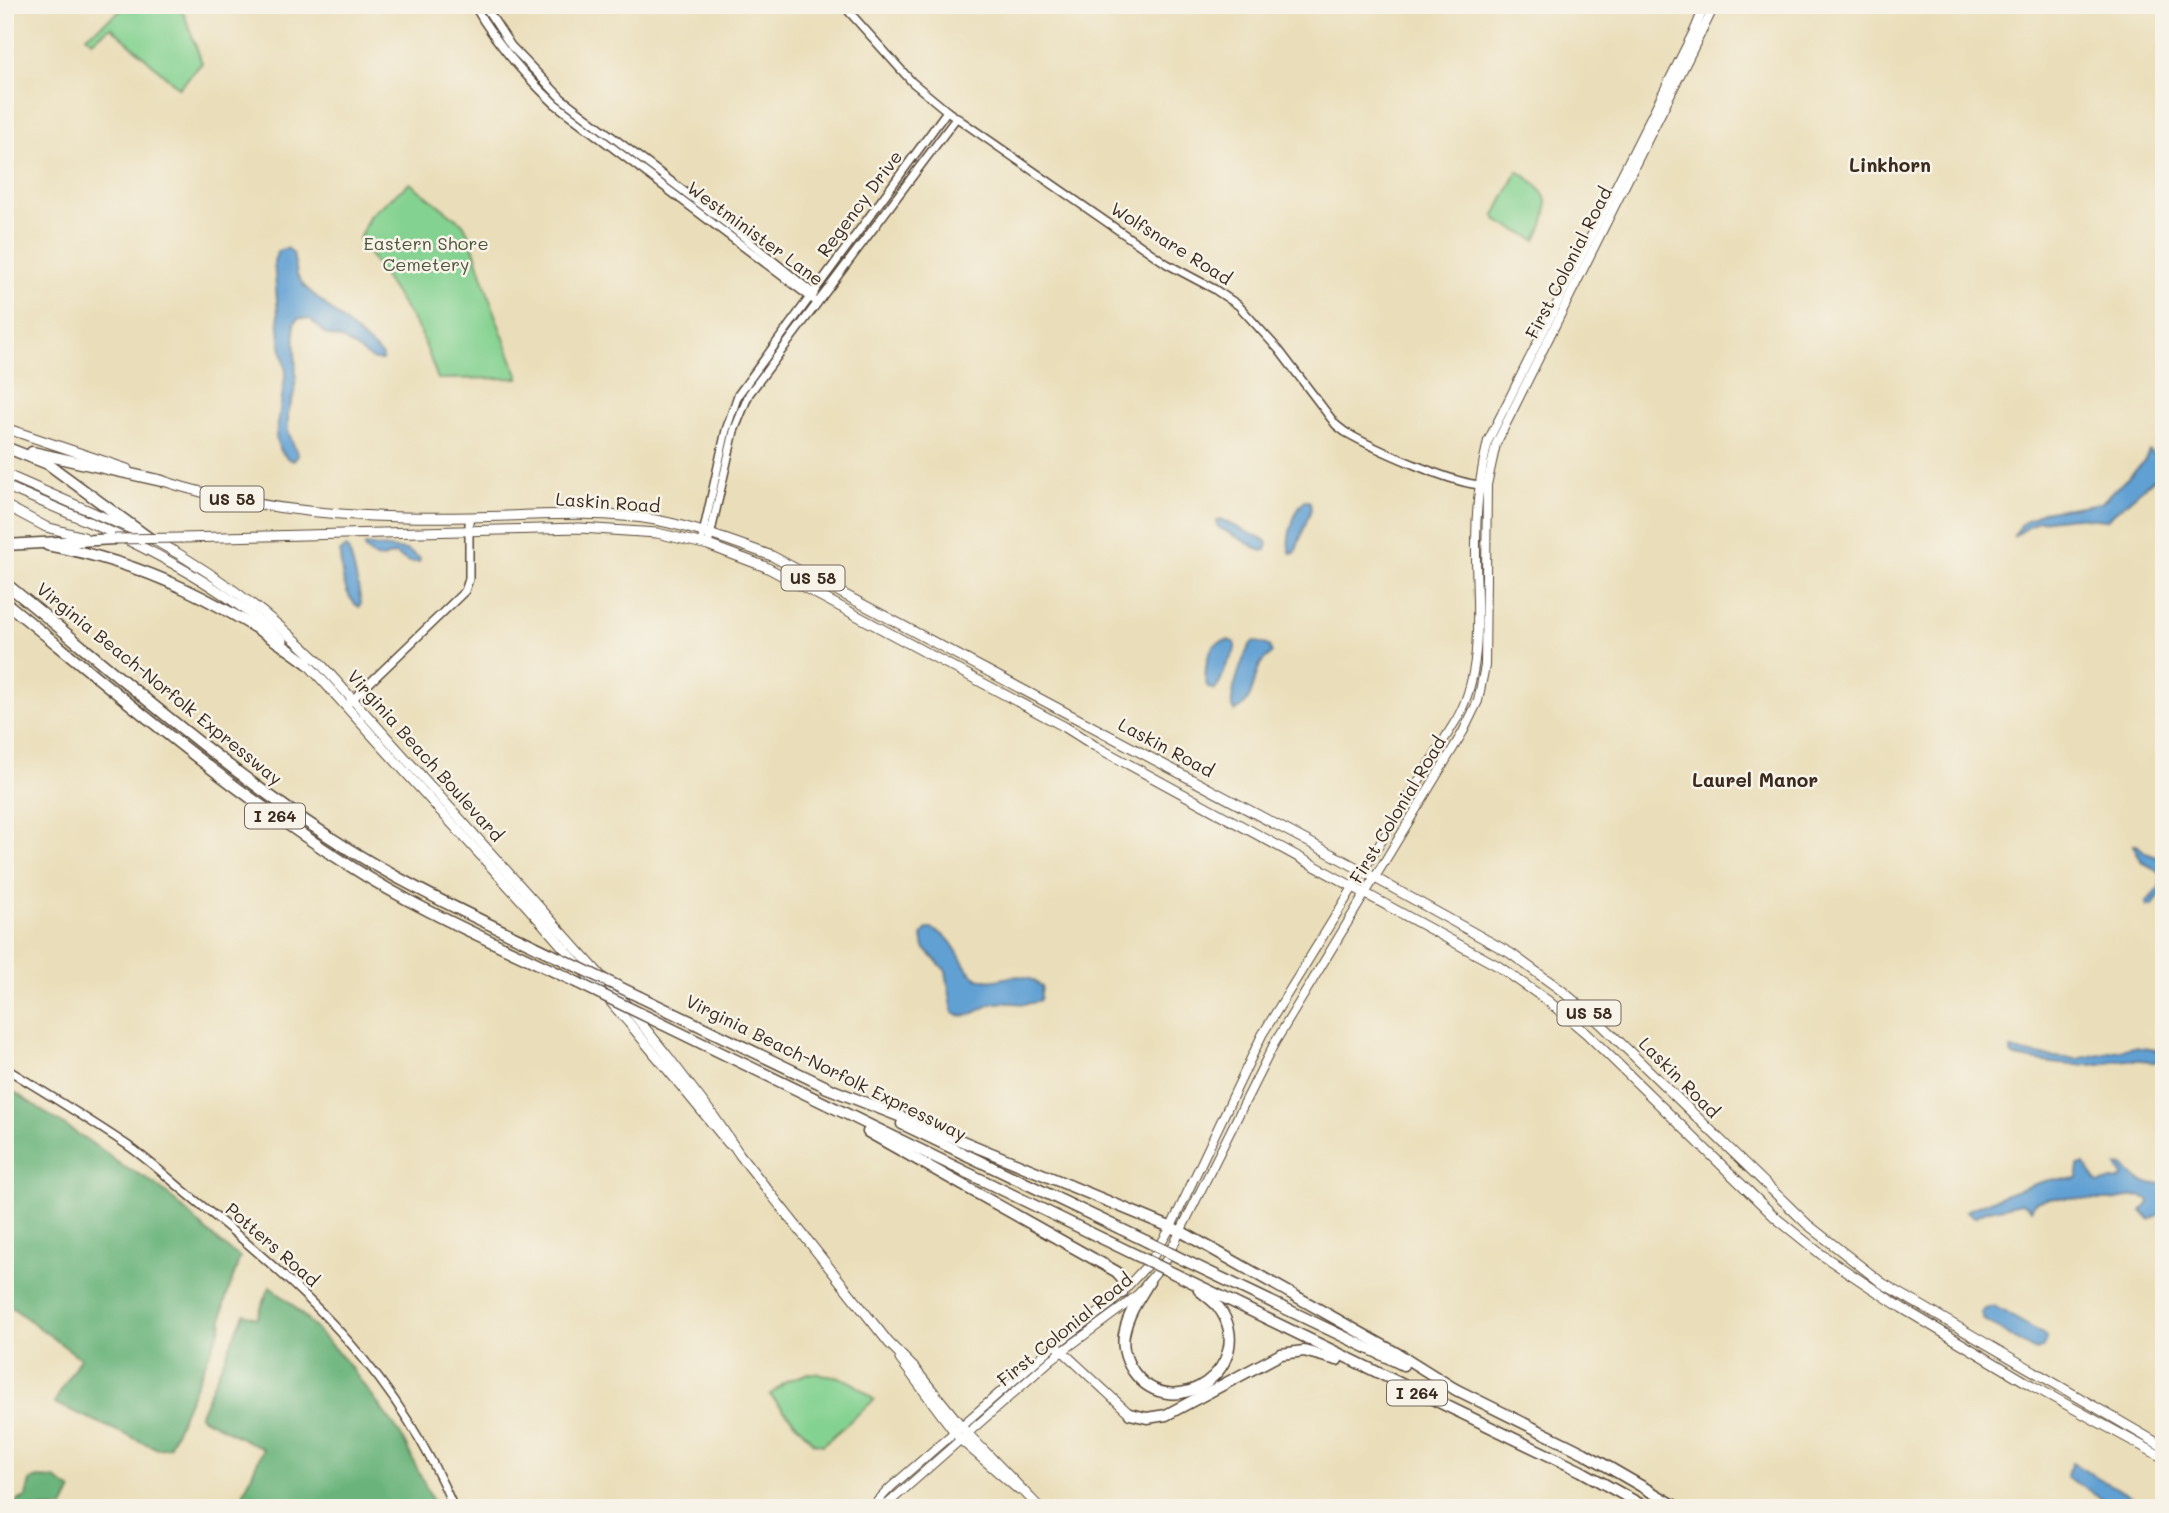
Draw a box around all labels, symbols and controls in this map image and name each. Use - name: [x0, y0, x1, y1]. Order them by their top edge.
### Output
- street label: Regency Drive: [811, 145, 907, 262]
- district label: Linkhorn: [1849, 152, 1931, 177]
- street label: Westminister Lane: [682, 175, 829, 291]
- street label: First Colonial Road: [1519, 182, 1617, 343]
- street label: Wolfsnare Road: [1106, 196, 1237, 290]
- park label: Eastern Shore Cemetery: [363, 231, 489, 276]
- road number: US 58: [201, 486, 264, 512]
- street label: Laskin Road: [555, 486, 661, 518]
- road number: US 58: [782, 566, 844, 590]
- street label: Virginia Beach-Norfolk Expressway: [32, 576, 288, 790]
- street label: Virginia Beach Boulevard: [342, 664, 509, 846]
- street label: Laskin Road: [1114, 712, 1218, 782]
- street label: First Colonial Road: [1344, 731, 1451, 887]
- district label: Laurel Manor: [1692, 767, 1818, 792]
- road number: I 264: [245, 804, 305, 828]
- street label: Virginia Beach-Norfolk Expressway: [682, 988, 971, 1146]
- road number: US 58: [1558, 1001, 1620, 1026]
- street label: Laskin Road: [1634, 1032, 1725, 1123]
- street label: Potters Road: [221, 1197, 325, 1292]
- street label: First Colonial Road: [992, 1267, 1137, 1391]
- road number: I 264: [1387, 1380, 1447, 1406]

